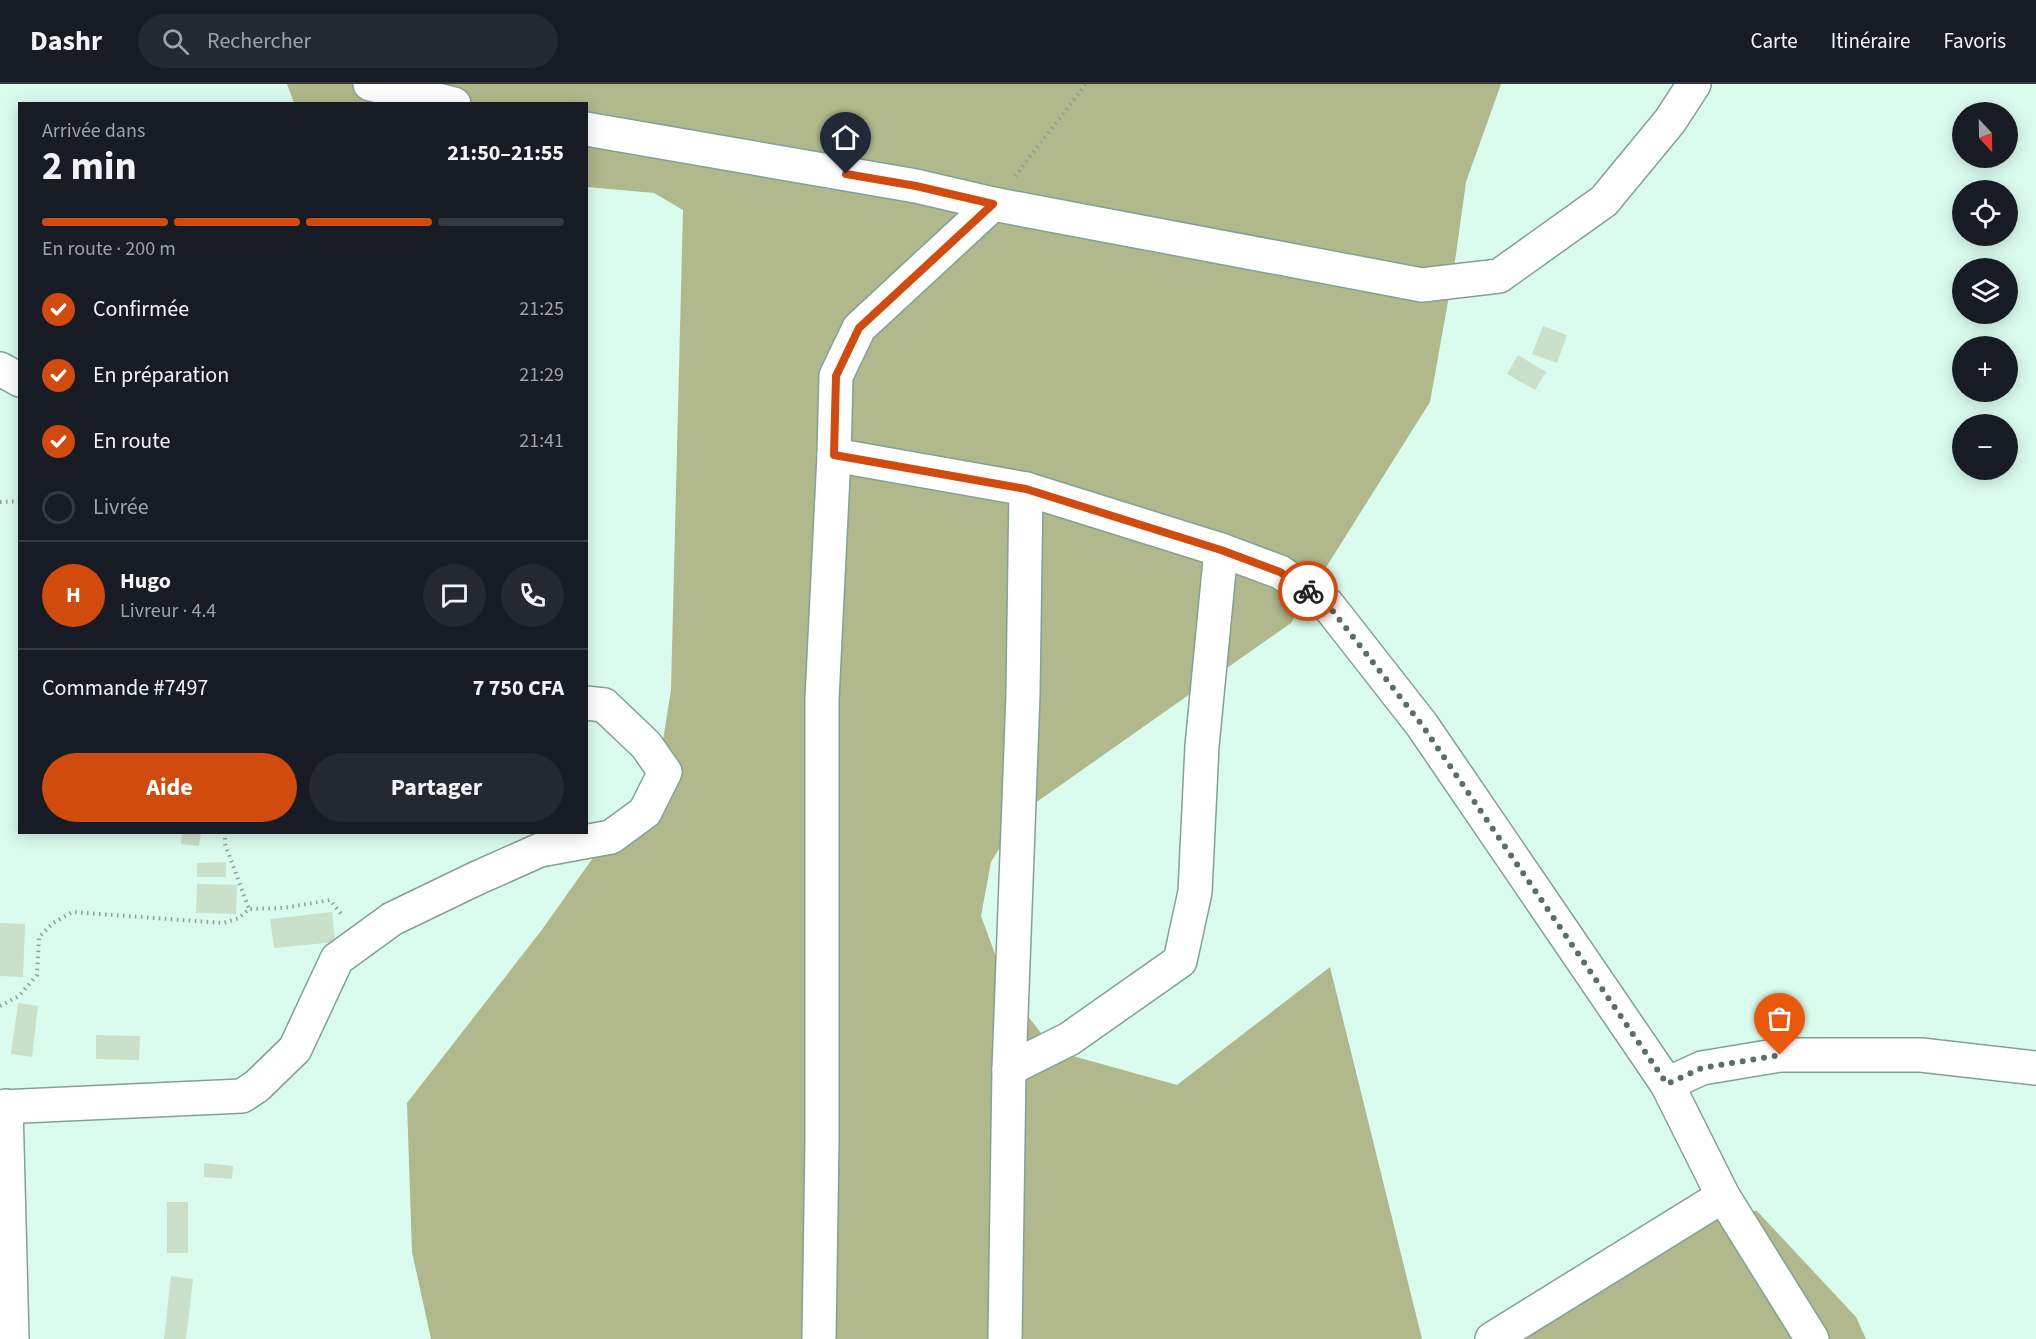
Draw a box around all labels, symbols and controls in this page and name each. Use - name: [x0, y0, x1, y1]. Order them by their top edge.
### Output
- search box: [138, 14, 558, 68]
- text: Dashr: [30, 21, 102, 61]
- icon: search: [159, 25, 192, 58]
- text: Rechercher: [207, 25, 311, 57]
- text: Carte: [1751, 26, 1798, 56]
- text: Itinéraire: [1831, 26, 1910, 56]
- text: Favoris: [1943, 26, 2006, 56]
- north arrow: [1952, 102, 2018, 168]
- map controls: [1952, 102, 2018, 480]
- pin: [820, 112, 871, 174]
- text: Arrivée dans: [42, 117, 145, 145]
- icon: home: [829, 121, 862, 154]
- text: 21:50–21:55: [447, 137, 564, 169]
- text: 2 min: [42, 139, 137, 195]
- button: locate: [1952, 180, 2018, 246]
- text: En route · 200 m: [42, 235, 176, 263]
- button: layers: [1952, 258, 2018, 324]
- icon: check: [42, 293, 75, 326]
- text: Confirmée: [93, 293, 189, 325]
- text: 21:25: [519, 295, 564, 323]
- button: +: [1952, 336, 2018, 402]
- icon: check: [42, 359, 75, 392]
- text: En préparation: [93, 359, 229, 391]
- text: 21:29: [519, 361, 564, 389]
- button: −: [1952, 414, 2018, 480]
- icon: check: [42, 425, 75, 458]
- text: En route: [93, 425, 170, 457]
- text: 21:41: [519, 427, 564, 455]
- text: Livrée: [93, 491, 149, 523]
- courier: [1278, 561, 1338, 621]
- button: chat: [423, 564, 486, 627]
- button: phone: [501, 564, 564, 627]
- text: Hugo: [120, 565, 171, 597]
- icon: bike: [1292, 575, 1325, 608]
- text: H: [66, 579, 81, 611]
- text: Livreur · 4.4: [120, 597, 216, 625]
- text: Commande #7497: [42, 672, 208, 704]
- text: 7 750 CFA: [473, 672, 564, 704]
- button: Aide: [42, 753, 297, 822]
- button: Partager: [309, 753, 564, 822]
- pin: [1754, 993, 1805, 1055]
- icon: bag: [1763, 1002, 1796, 1035]

